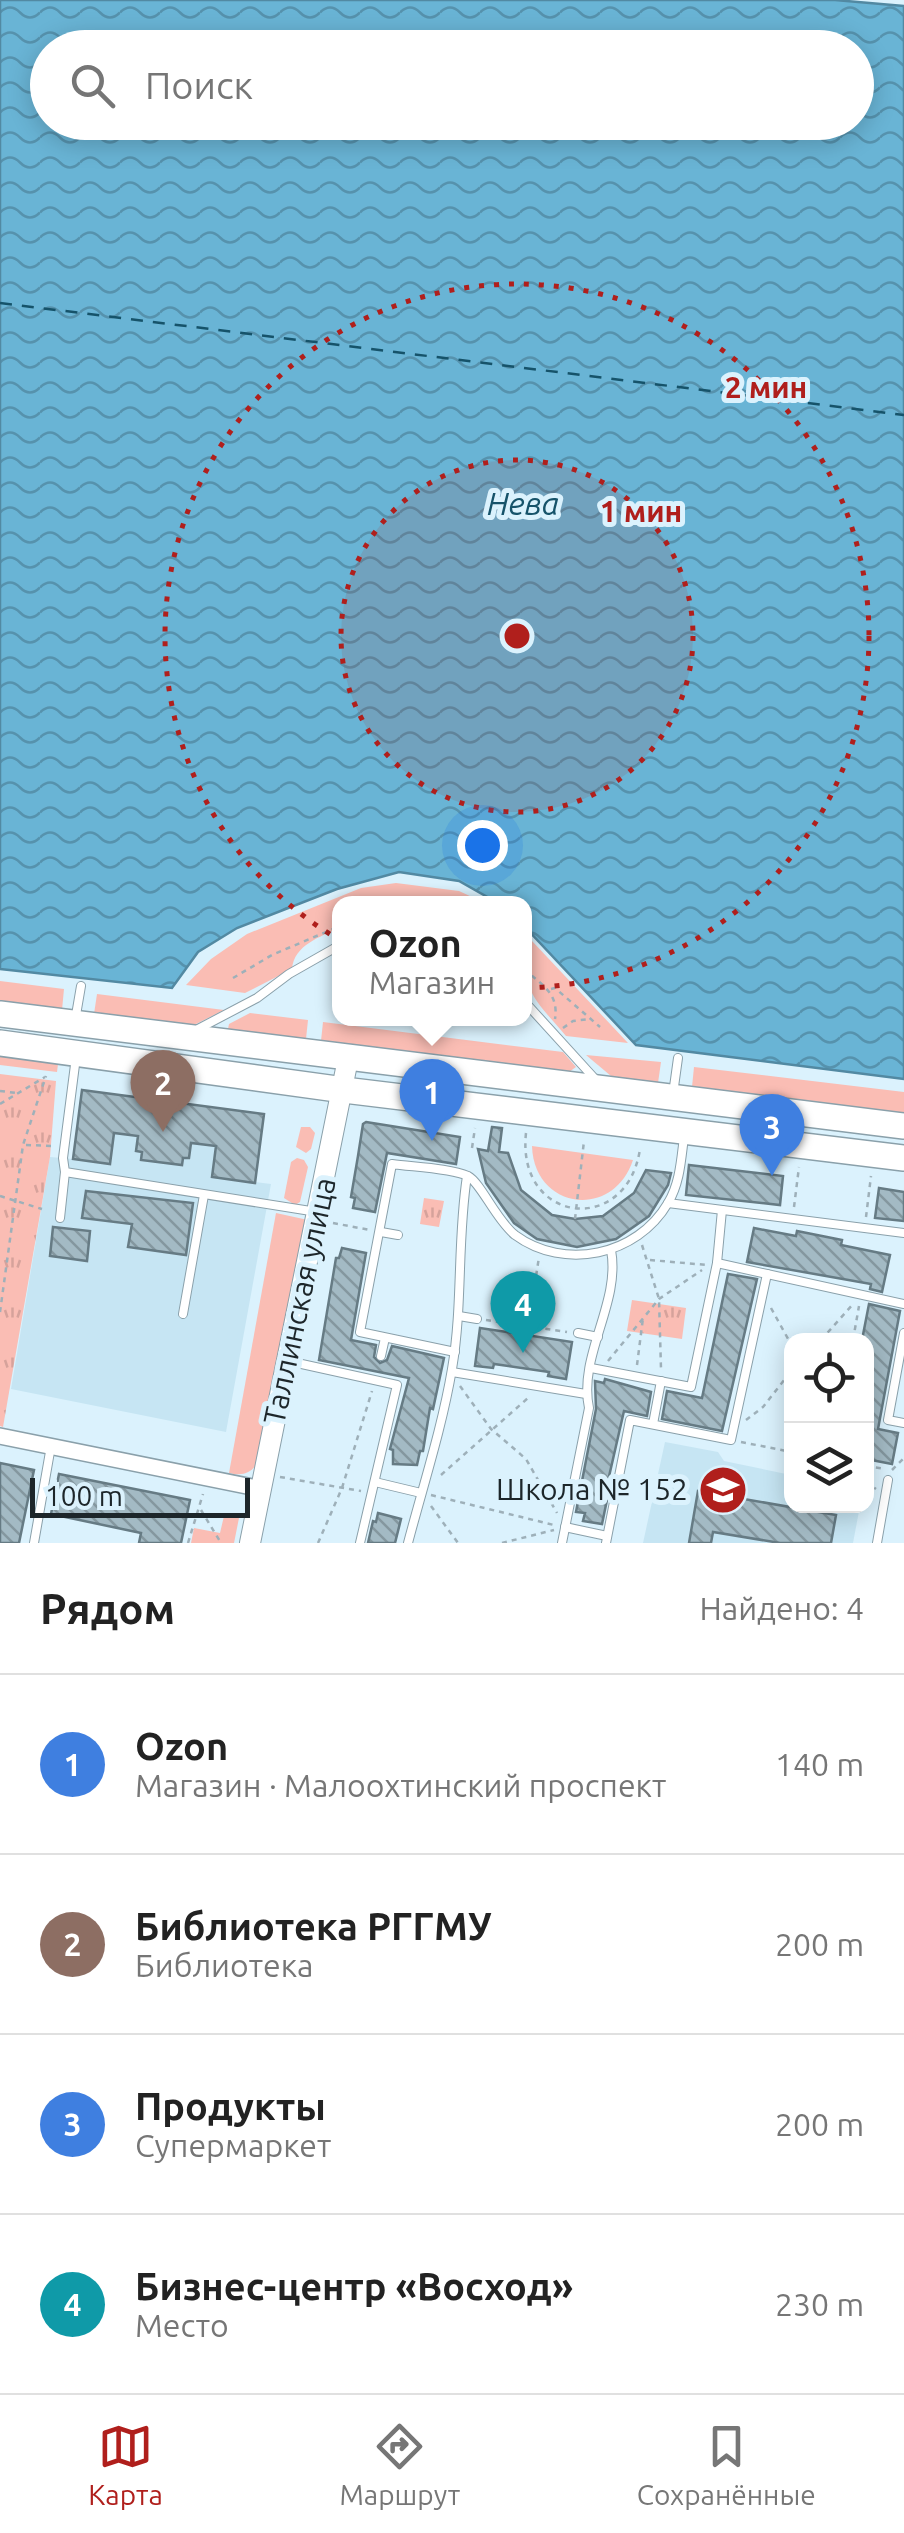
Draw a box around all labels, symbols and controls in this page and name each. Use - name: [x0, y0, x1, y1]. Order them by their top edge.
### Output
- search box: [30, 30, 874, 140]
- icon: search: [65, 58, 120, 113]
- text: Поиск: [145, 64, 253, 106]
- text: 2 мин: [725, 370, 807, 404]
- water label: Нева: [487, 485, 559, 521]
- text: 1 мин: [600, 494, 682, 528]
- centre of rings: [499, 618, 535, 654]
- your location: [457, 820, 508, 871]
- popup: [332, 896, 532, 1026]
- text: Ozon: [369, 922, 462, 964]
- text: Магазин: [369, 964, 495, 1000]
- pin: 2: [130, 1050, 196, 1132]
- pin: 1: [400, 1058, 464, 1141]
- pin: 3: [740, 1094, 804, 1176]
- street label: Таллинская улица: [256, 1174, 342, 1427]
- pin: 4: [490, 1270, 556, 1353]
- map controls: [784, 1333, 874, 1513]
- button: locate: [784, 1333, 874, 1423]
- button: layers: [784, 1423, 874, 1513]
- school or university icon: Школа № 152: [697, 1464, 749, 1516]
- place label: Школа № 152: [496, 1472, 688, 1506]
- scale bar: [30, 1473, 250, 1518]
- text: 100 m: [45, 1480, 123, 1511]
- text: Рядом: [40, 1585, 175, 1632]
- text: Найдено: 4: [699, 1590, 864, 1626]
- text: Ozon: [135, 1725, 228, 1767]
- text: 1: [63, 1746, 82, 1782]
- text: 140 m: [775, 1746, 864, 1782]
- text: Магазин · Малоохтинский проспект: [135, 1767, 666, 1803]
- text: Библиотека РГГМУ: [135, 1905, 492, 1947]
- text: 2: [63, 1926, 82, 1962]
- text: 200 m: [775, 1926, 864, 1962]
- text: Библиотека: [135, 1947, 314, 1983]
- text: Продукты: [135, 2085, 326, 2127]
- text: 3: [63, 2106, 82, 2142]
- text: 200 m: [775, 2106, 864, 2142]
- text: Супермаркет: [135, 2127, 331, 2163]
- text: Бизнес-центр «Восход»: [135, 2265, 573, 2307]
- text: 4: [63, 2286, 82, 2322]
- text: 230 m: [775, 2286, 864, 2322]
- text: Место: [135, 2307, 229, 2343]
- tab: Карта: [88, 2419, 163, 2510]
- tab: Маршрут: [339, 2419, 460, 2510]
- tab: Сохранённые: [637, 2419, 816, 2510]

